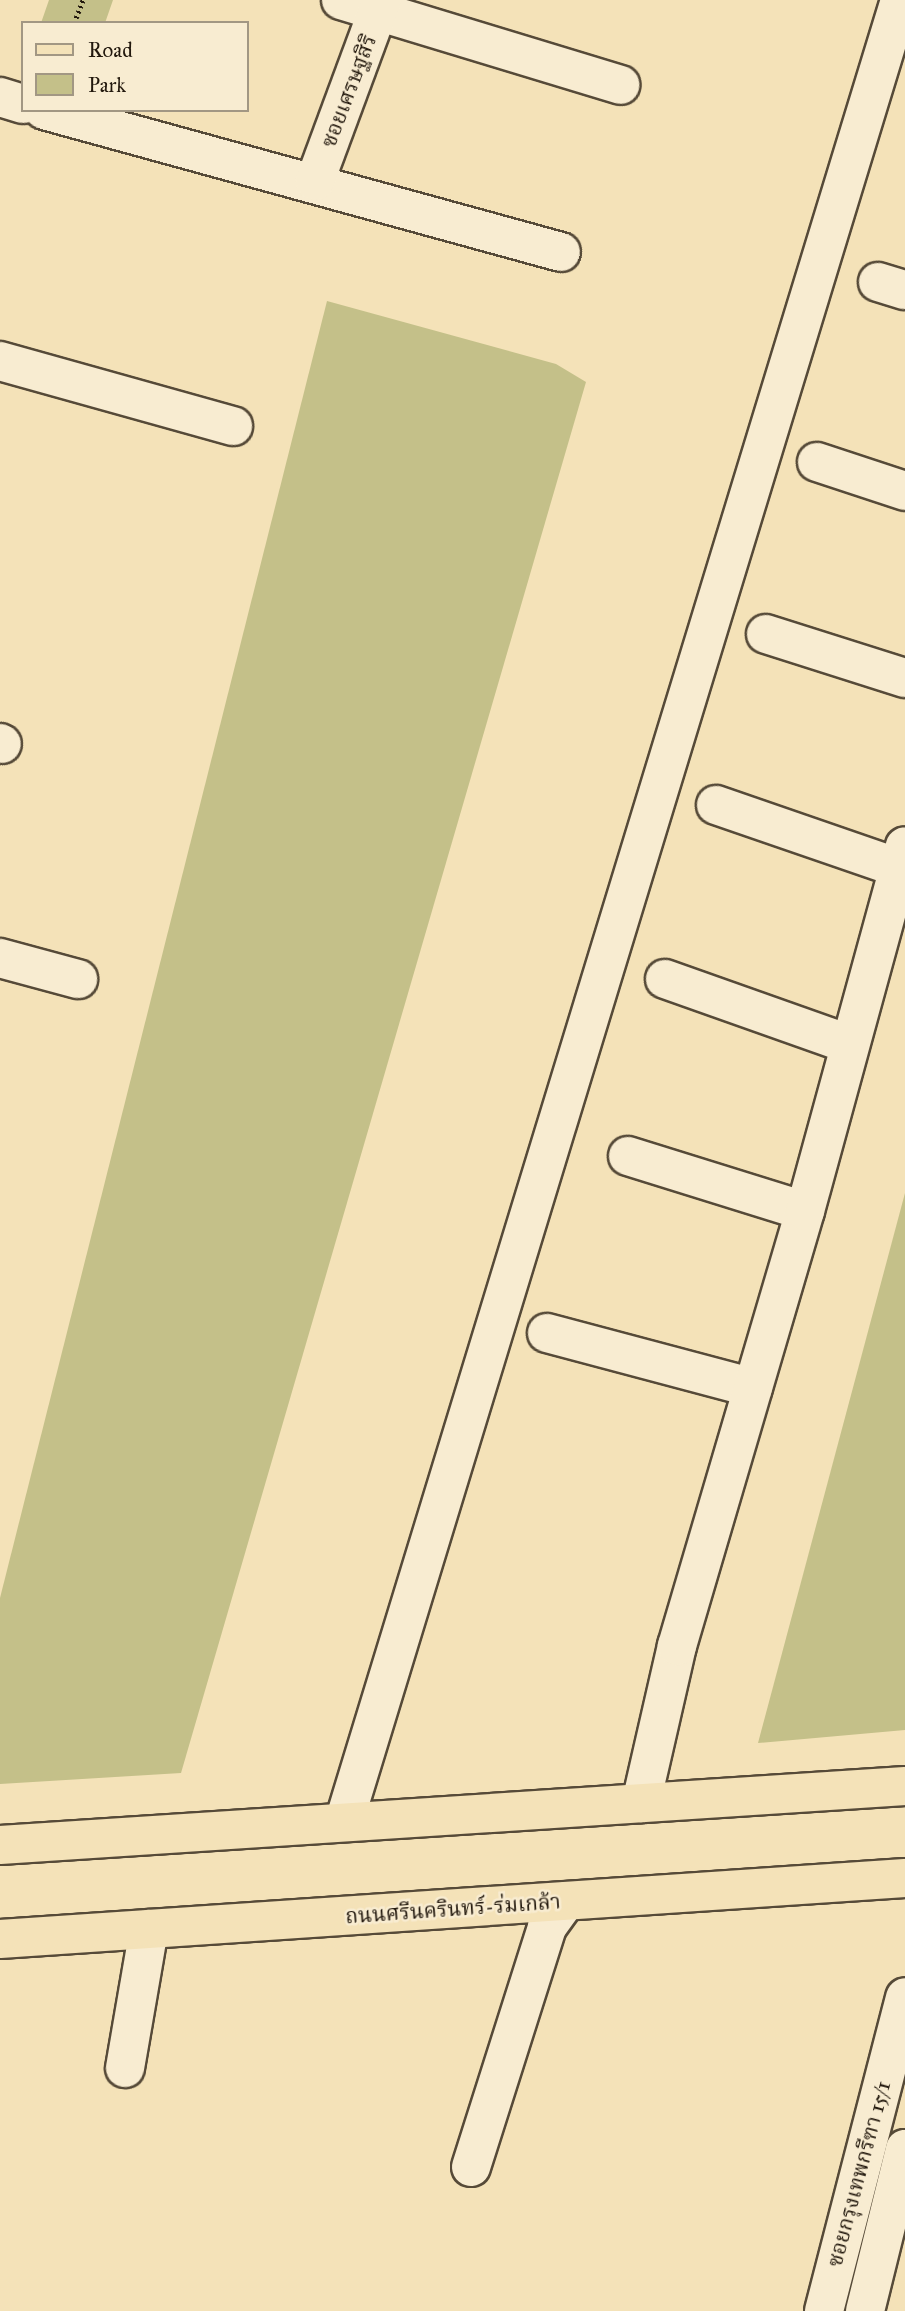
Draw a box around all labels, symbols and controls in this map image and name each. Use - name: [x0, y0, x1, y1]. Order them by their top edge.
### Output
- legend: [21, 21, 248, 112]
- street label: ซอยเศรษฐสิริ: [316, 31, 382, 151]
- text: Road: [88, 37, 133, 63]
- text: Park: [88, 72, 126, 98]
- street label: ถนนศรีนครินทร์-ร่มเกล้า: [344, 1889, 562, 1929]
- street label: ซอยกรุงเทพกรีฑา 15/1: [822, 2078, 896, 2270]

